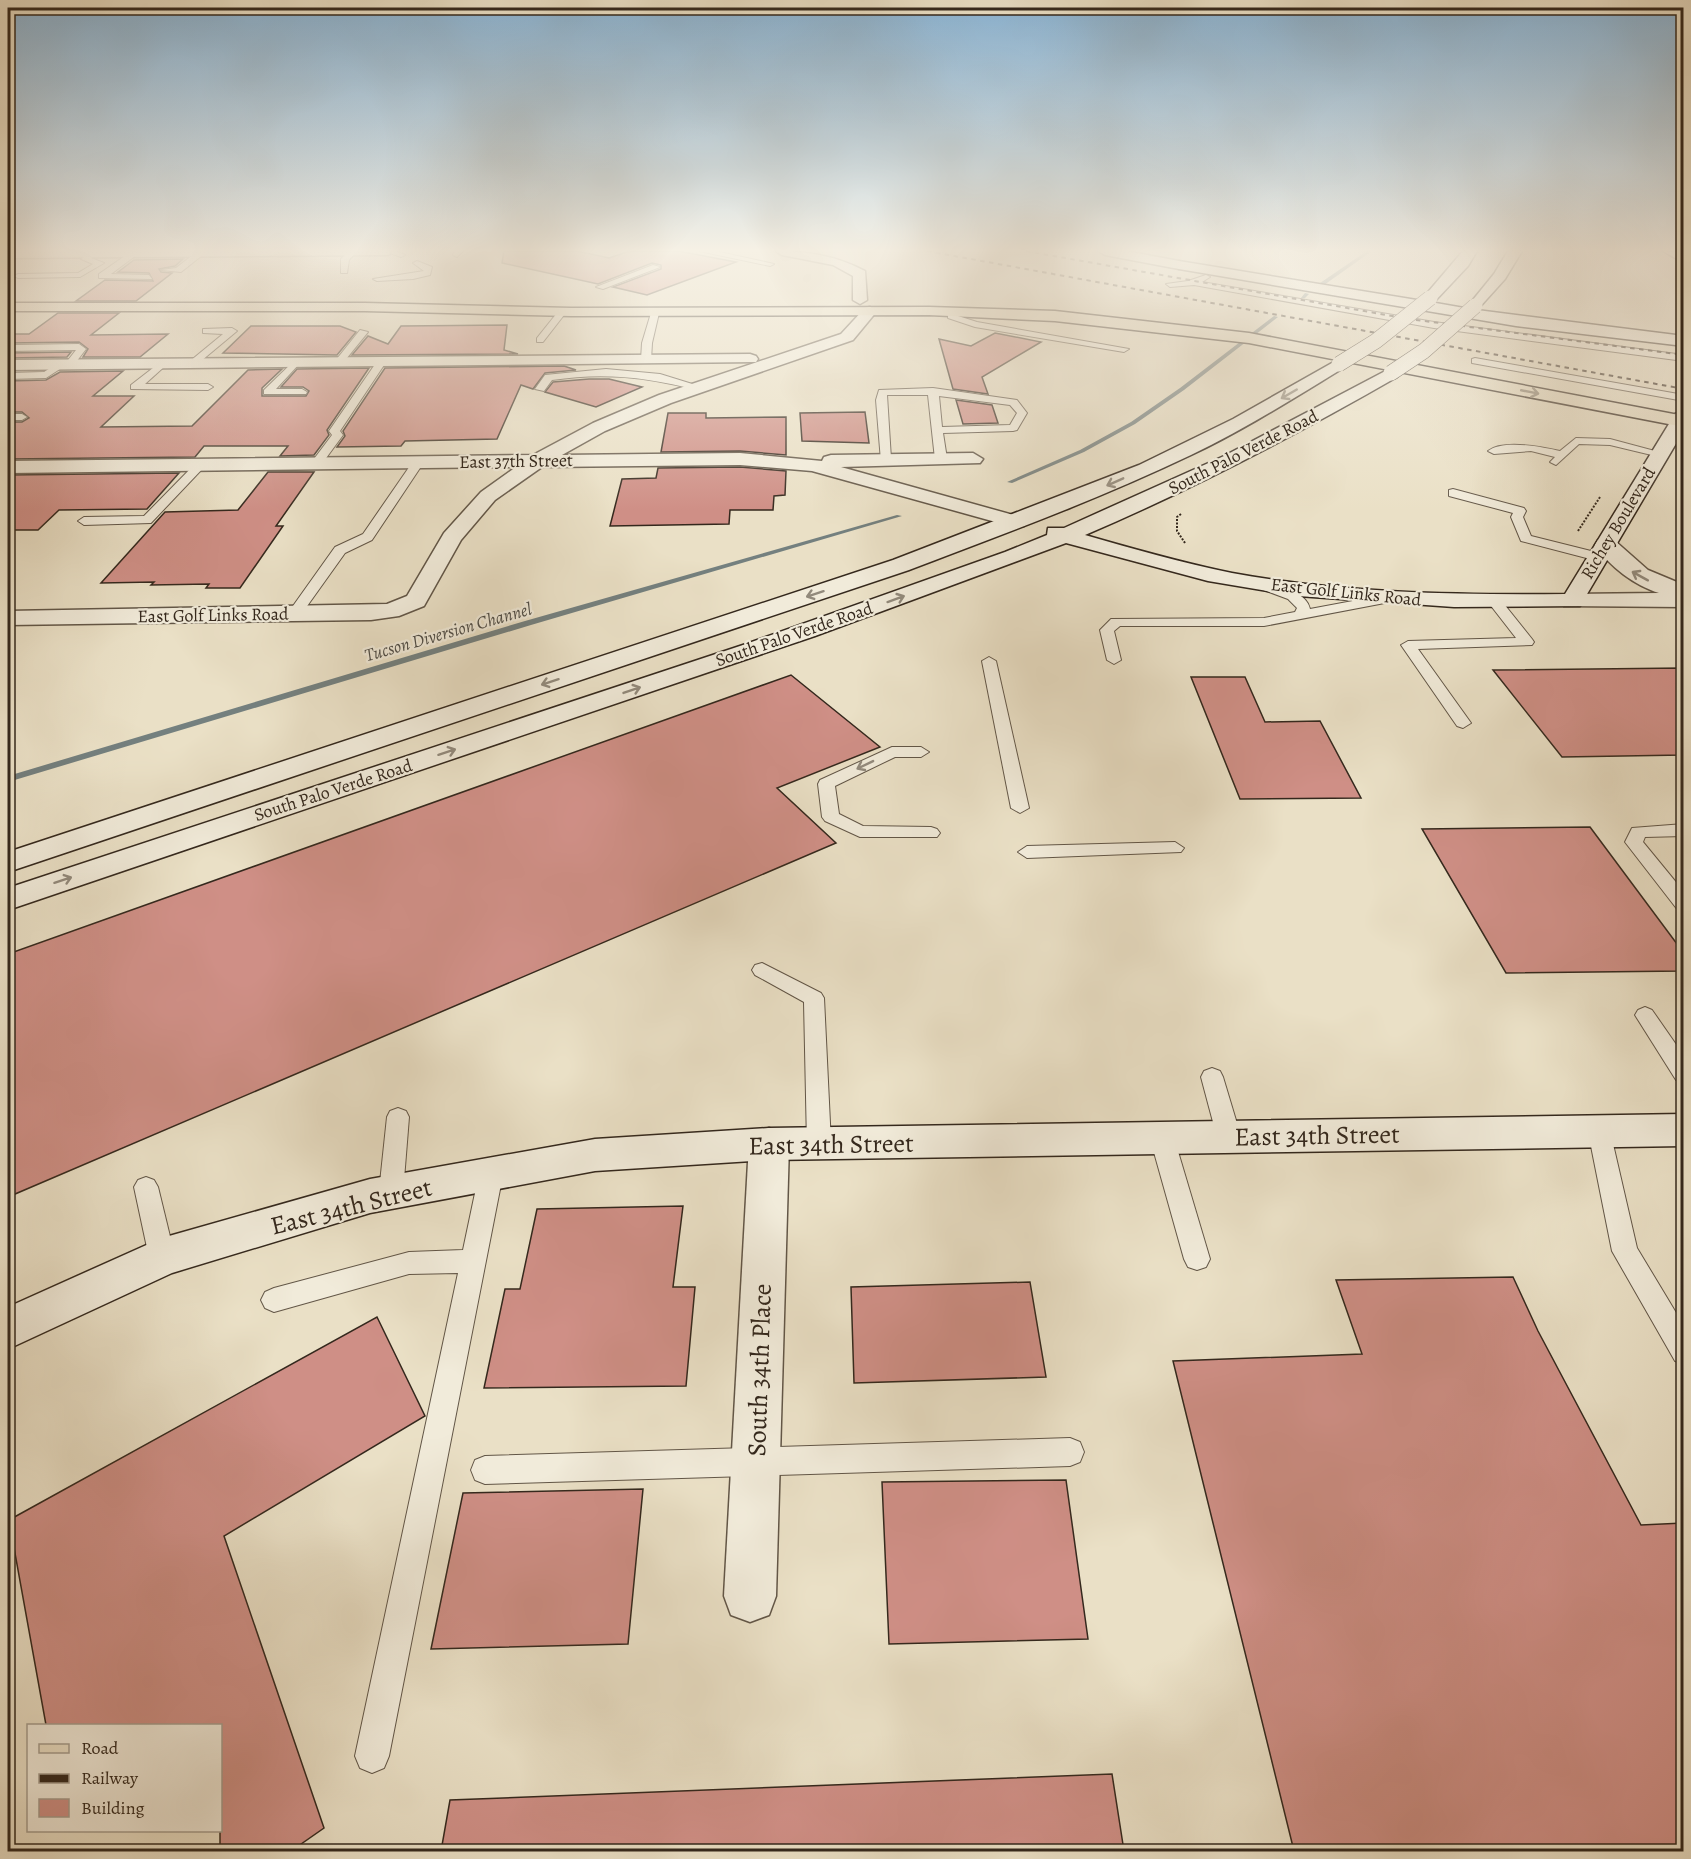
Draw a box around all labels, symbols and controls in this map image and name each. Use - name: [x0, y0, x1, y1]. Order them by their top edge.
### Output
- one-way arrow: [1519, 387, 1539, 398]
- one-way arrow: [1281, 388, 1298, 400]
- street label: South Palo Verde Road: [1164, 404, 1322, 500]
- street label: East 37th Street: [459, 448, 573, 474]
- street label: Richey Boulevard: [1575, 462, 1661, 584]
- one-way arrow: [1107, 476, 1125, 488]
- one-way arrow: [1632, 570, 1649, 582]
- street label: East Golf Links Road: [1270, 572, 1423, 612]
- one-way arrow: [806, 589, 825, 600]
- one-way arrow: [886, 592, 904, 603]
- water label: Tucson Diversion Channel: [362, 596, 535, 667]
- street label: South Palo Verde Road: [712, 596, 876, 672]
- street label: East Golf Links Road: [137, 602, 289, 628]
- one-way arrow: [541, 677, 560, 688]
- one-way arrow: [622, 684, 641, 695]
- one-way arrow: [437, 746, 456, 757]
- street label: South Palo Verde Road: [251, 753, 416, 827]
- one-way arrow: [857, 759, 875, 771]
- one-way arrow: [53, 874, 72, 885]
- street label: East 34th Street: [1234, 1117, 1400, 1154]
- street label: East 34th Street: [748, 1126, 914, 1163]
- street label: East 34th Street: [267, 1169, 436, 1243]
- street label: South 34th Place: [739, 1283, 780, 1457]
- legend: [27, 1724, 222, 1832]
- text: Road: [81, 1736, 119, 1760]
- text: Railway: [81, 1766, 139, 1790]
- text: Building: [81, 1796, 145, 1820]

